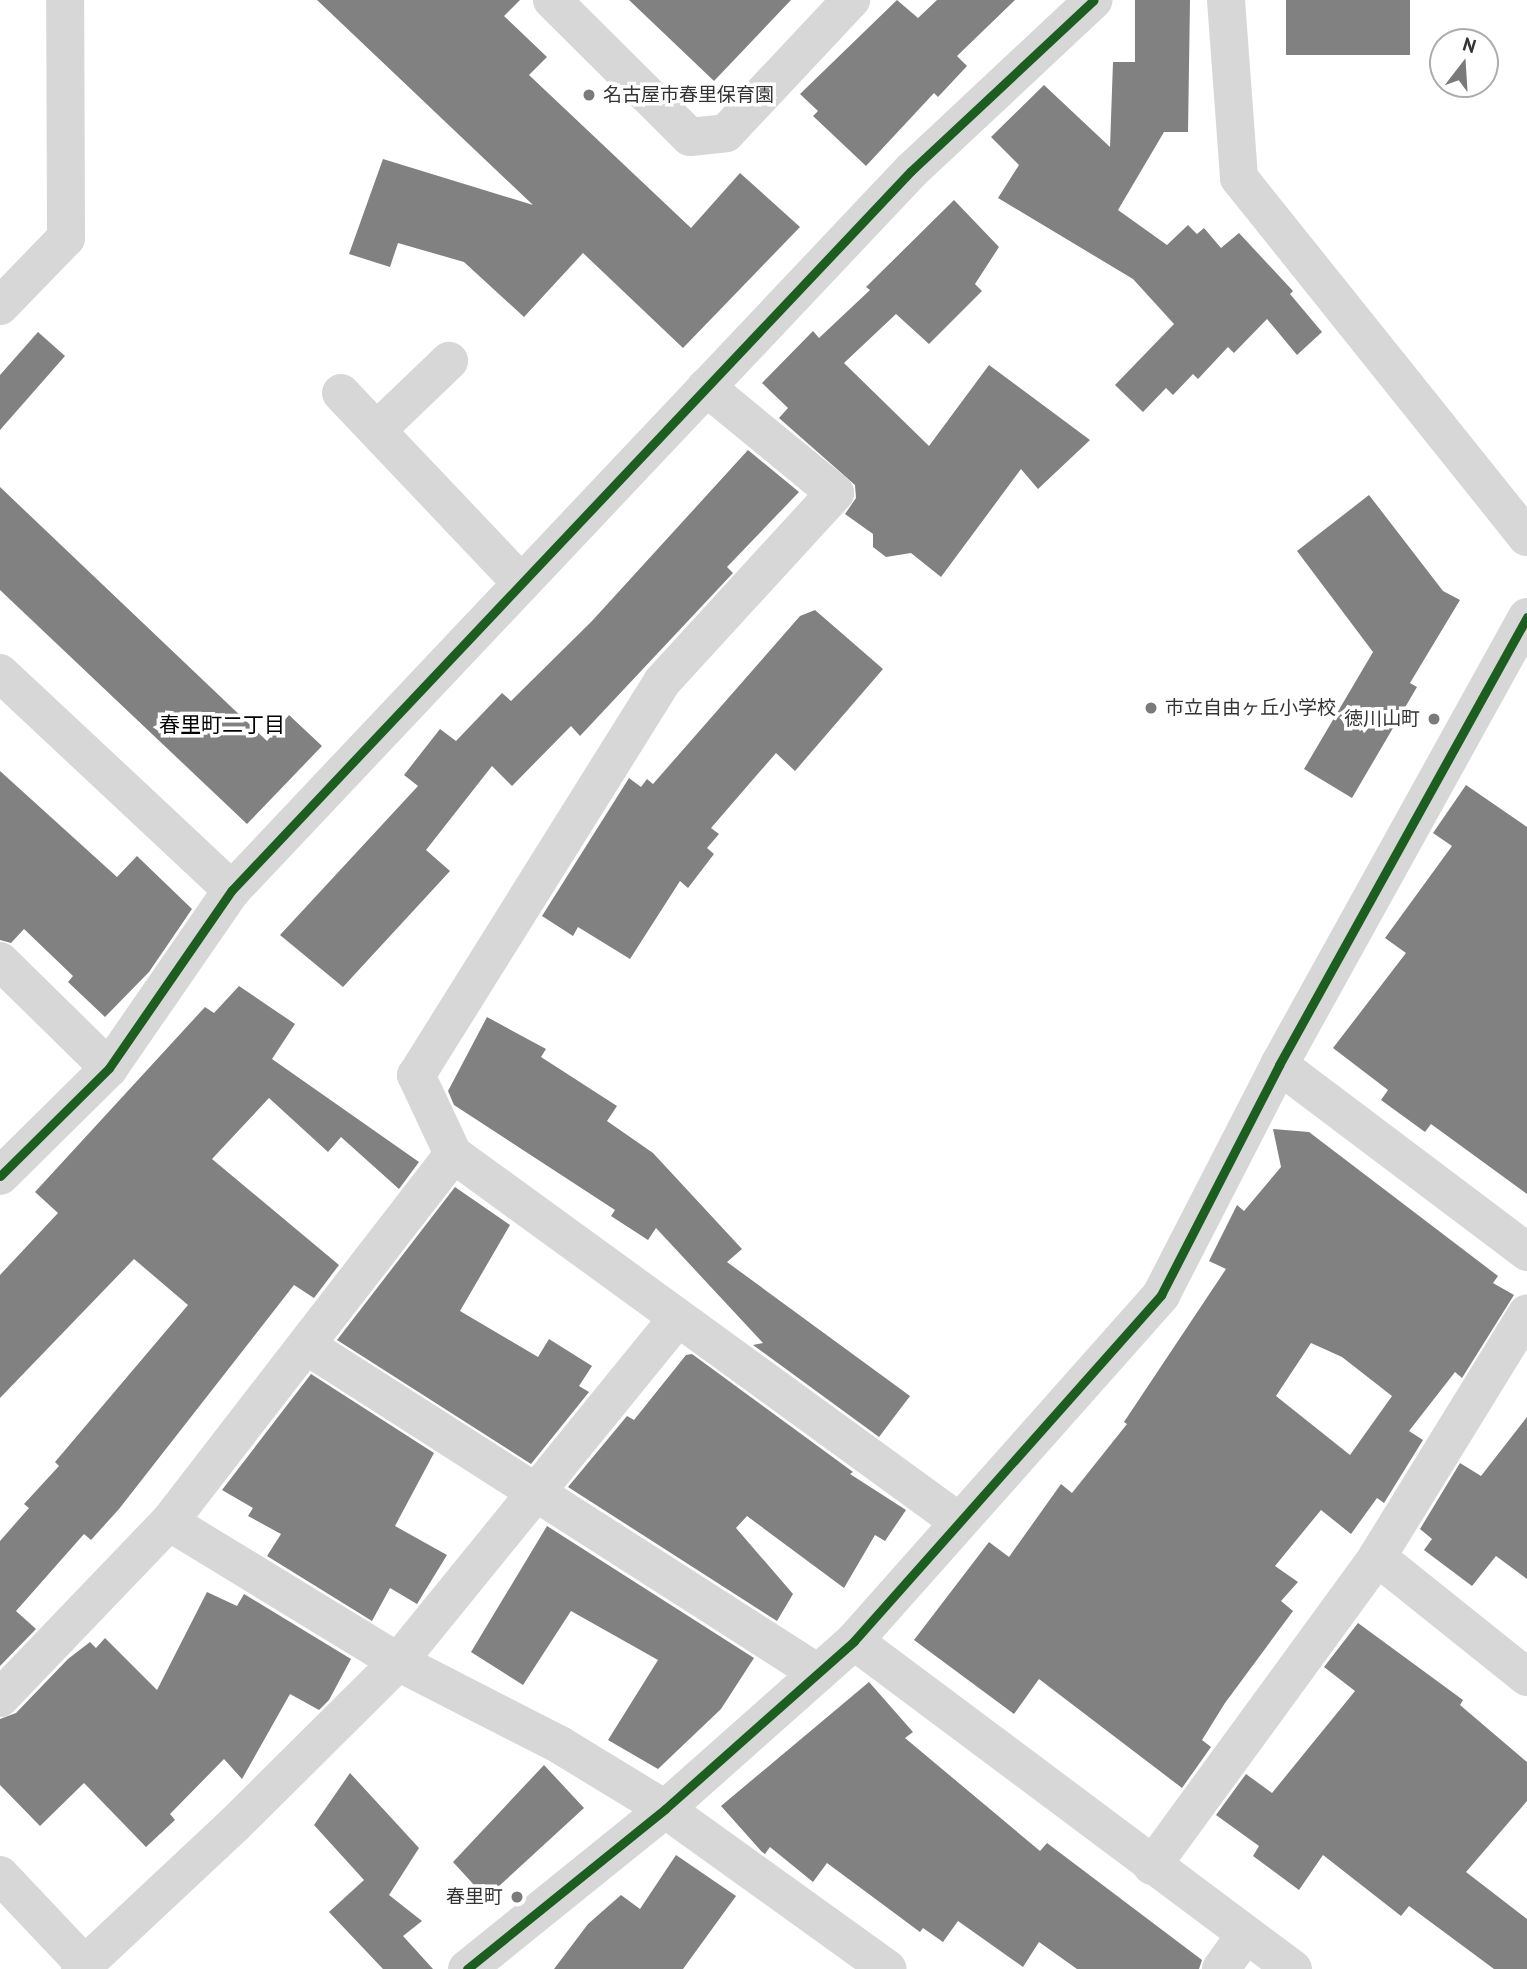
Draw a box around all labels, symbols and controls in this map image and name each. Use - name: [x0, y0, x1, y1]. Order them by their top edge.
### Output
- north arrow: [1429, 28, 1499, 98]
- text: N: [1460, 32, 1479, 58]
- place label: 名古屋市春里保育園: [603, 84, 774, 106]
- marker: 名古屋市春里保育園: [581, 87, 597, 103]
- place label: 市立自由ヶ丘小学校: [1165, 697, 1336, 719]
- marker: 市立自由ヶ丘小学校: [1143, 700, 1159, 716]
- place label: 徳川山町: [1344, 708, 1420, 730]
- marker: 徳川山町: [1426, 711, 1442, 727]
- district label: 春里町二丁目: [159, 712, 285, 738]
- place label: 春里町: [446, 1886, 503, 1908]
- marker: 春里町: [509, 1889, 525, 1905]

